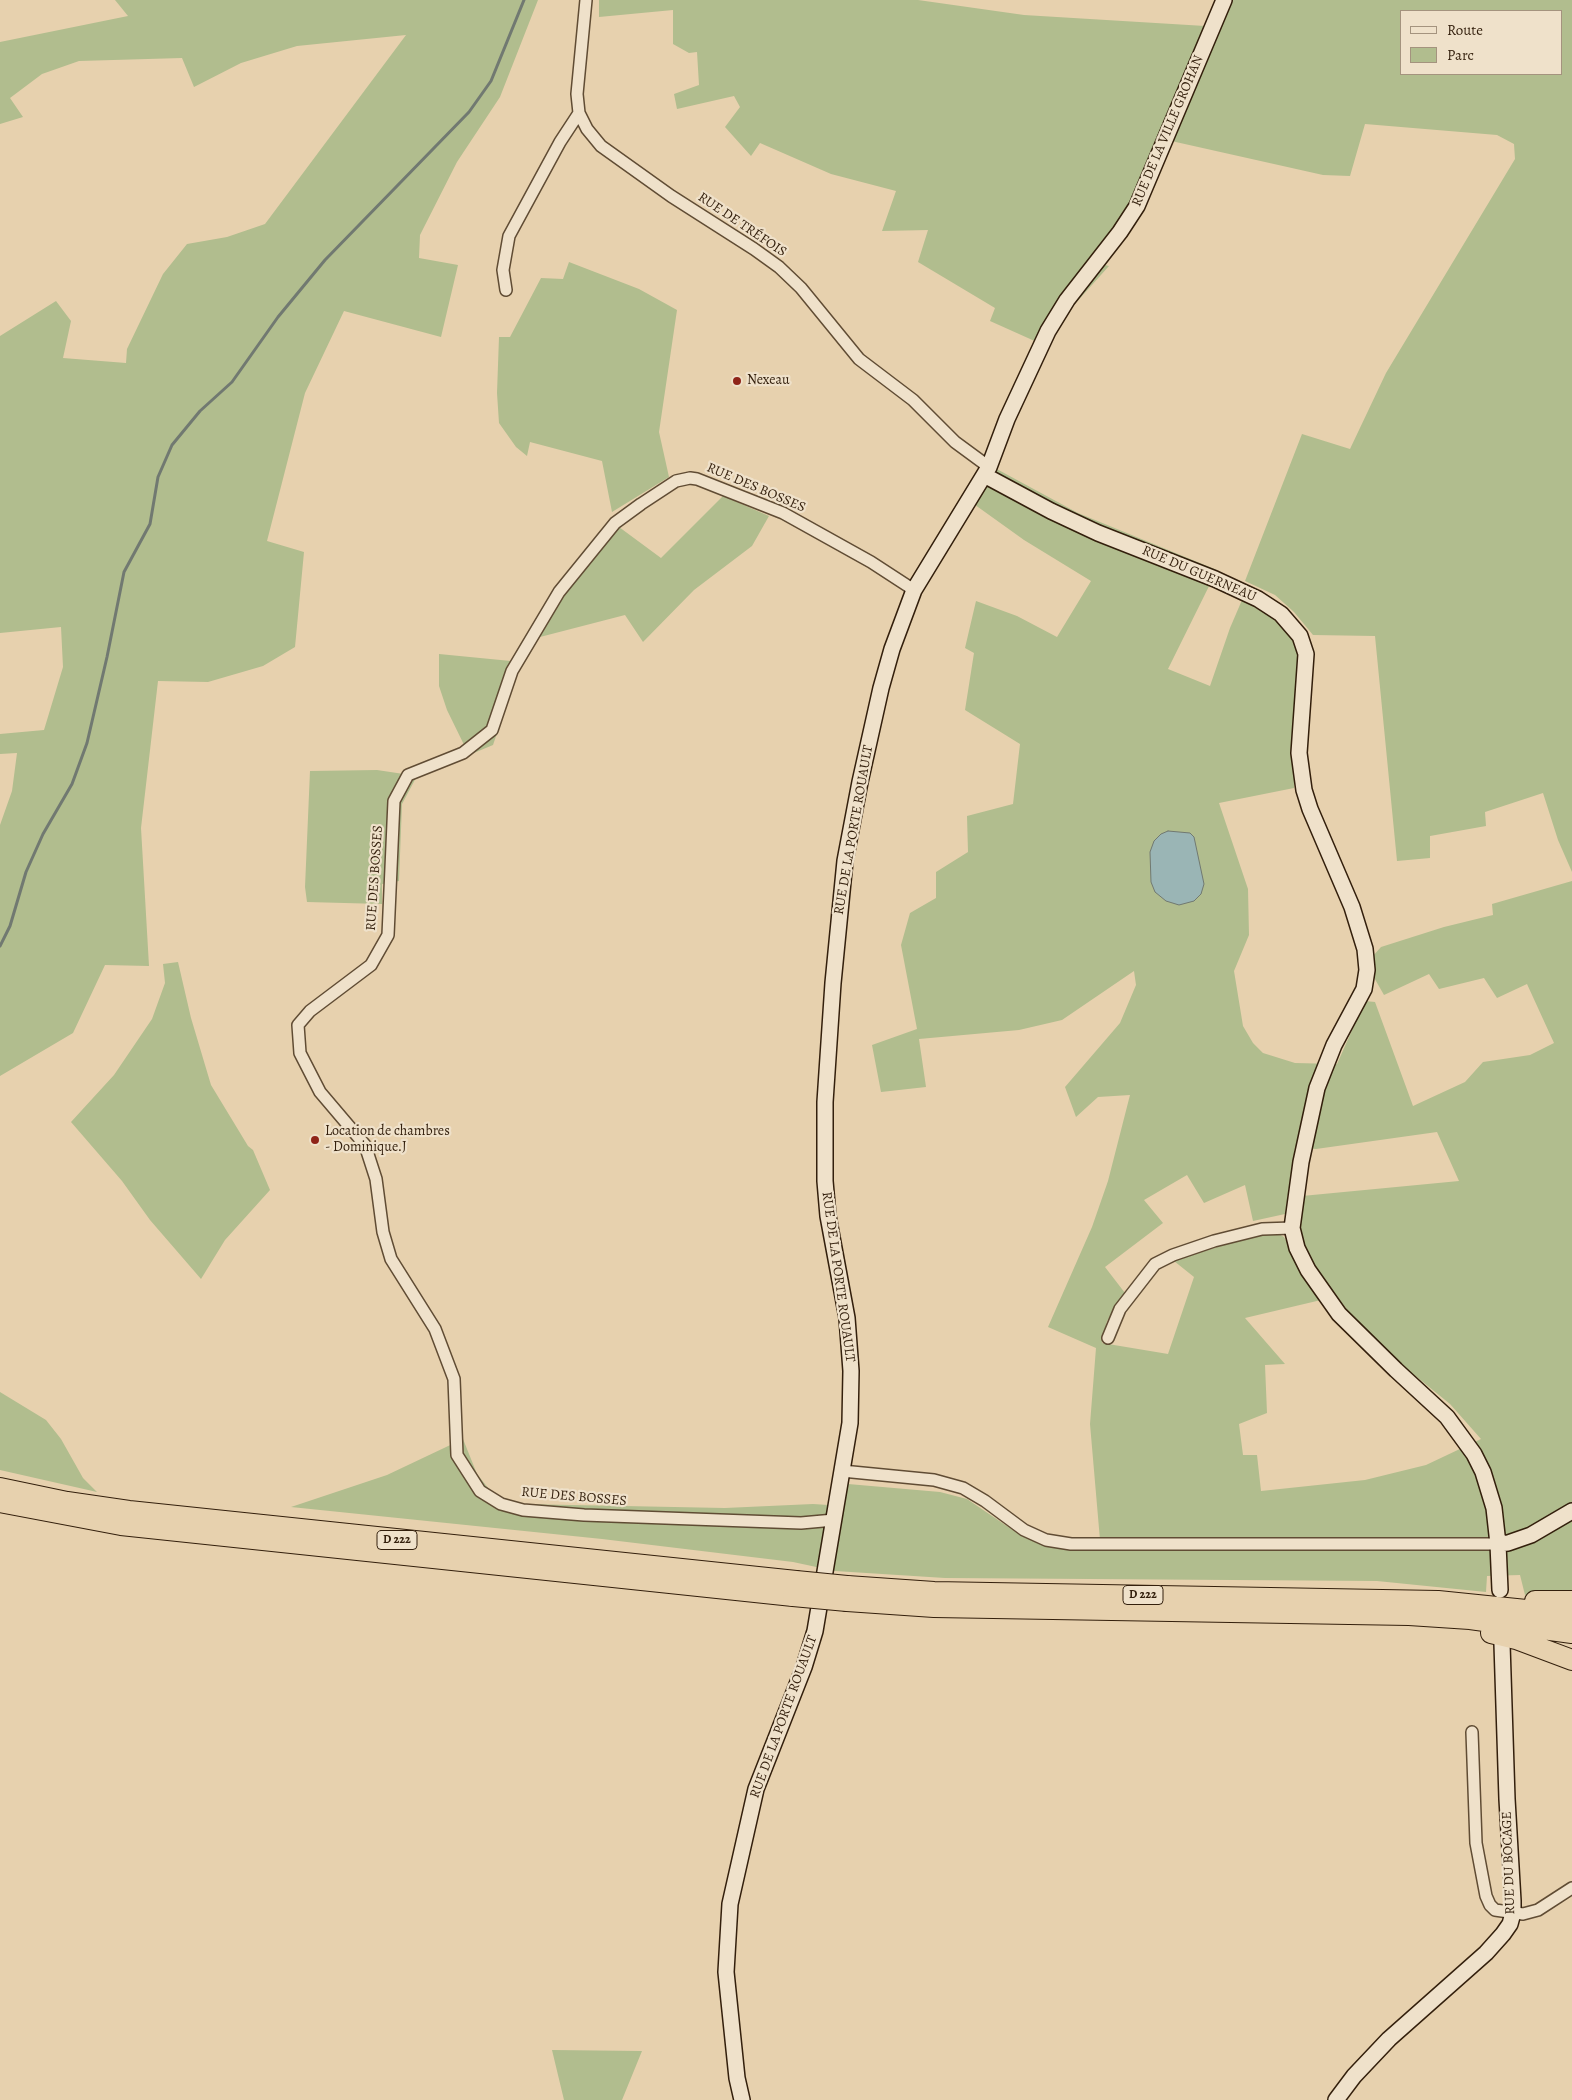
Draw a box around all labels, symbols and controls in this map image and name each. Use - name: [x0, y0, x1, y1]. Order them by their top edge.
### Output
- legend: [1400, 10, 1562, 75]
- text: Route: [1447, 20, 1483, 40]
- text: Parc: [1447, 45, 1474, 65]
- street label: RUE DE LA VILLE GROHAN: [1129, 53, 1207, 209]
- street label: RUE DE TRÉFOIS: [694, 189, 790, 261]
- place label: Nexeau: [747, 373, 790, 389]
- marker: Nexeau: [731, 375, 743, 387]
- street label: RUE DES BOSSES: [704, 460, 808, 516]
- street label: RUE DU GUERNEAU: [1139, 542, 1259, 606]
- street label: RUE DE LA PORTE ROUAULT: [831, 744, 877, 916]
- street label: RUE DES BOSSES: [363, 825, 387, 931]
- place label: Location de chambres - Dominique.J: [325, 1124, 450, 1156]
- marker: Location de chambres - Dominique.J: [309, 1134, 321, 1146]
- street label: RUE DE LA PORTE ROUAULT: [818, 1191, 858, 1363]
- street label: RUE DES BOSSES: [521, 1484, 627, 1510]
- road number: D 222: [377, 1530, 417, 1550]
- road number: D 222: [1123, 1586, 1163, 1604]
- street label: RUE DE LA PORTE ROUAULT: [747, 1633, 821, 1801]
- street label: RUE DU BOCAGE: [1499, 1811, 1519, 1915]

